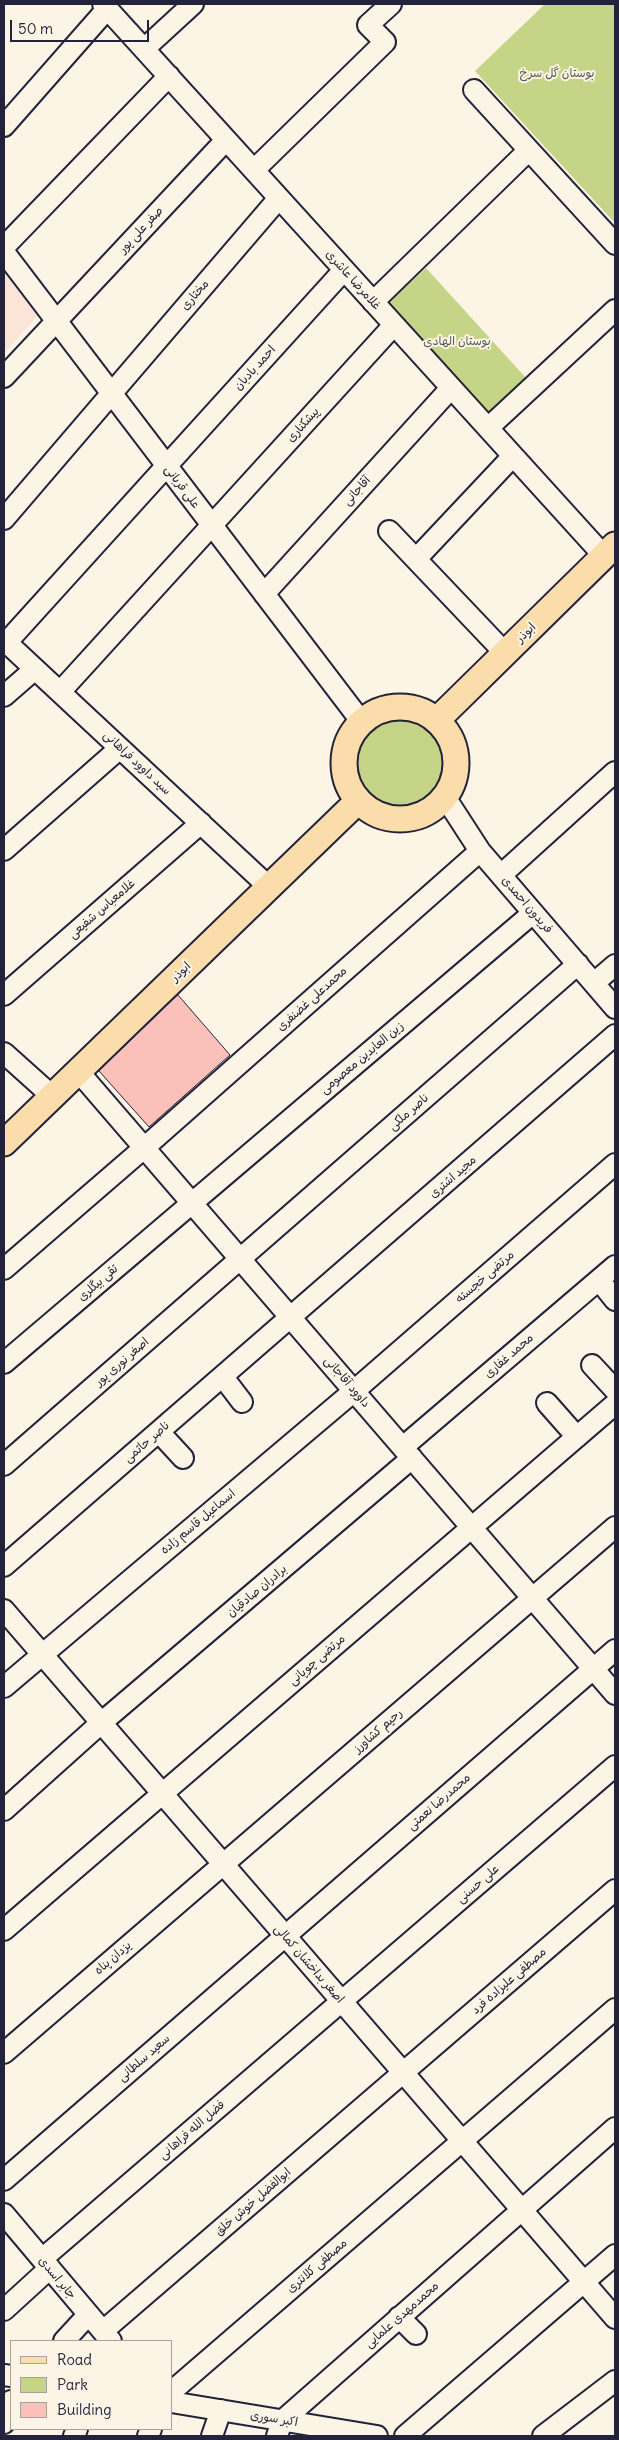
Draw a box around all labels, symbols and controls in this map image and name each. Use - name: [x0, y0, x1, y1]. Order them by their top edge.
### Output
- scale bar: [12, 10, 151, 42]
- text: 50 m: [18, 19, 53, 38]
- park label: بوستان گل سرخ: [519, 67, 595, 81]
- street label: صفر علی پور: [116, 204, 166, 256]
- street label: غلامرضا عاشری: [322, 247, 384, 313]
- street label: مختاری: [178, 277, 212, 313]
- park label: بوستان الهادی: [423, 335, 491, 349]
- street label: احمد بادبان: [231, 343, 279, 393]
- street label: پیشکناری: [284, 405, 322, 445]
- street label: علی قربانی: [161, 463, 203, 511]
- street label: آقاجانی: [340, 473, 374, 509]
- street label: ابوذر: [513, 620, 539, 646]
- street label: سید داوود فراهانی: [100, 728, 174, 798]
- street label: فریدون احمدی: [498, 874, 556, 936]
- street label: غلامعباس شفیعی: [66, 876, 138, 942]
- street label: ابوذر: [168, 959, 194, 985]
- street label: محمدعلی غضنفری: [274, 964, 350, 1034]
- street label: زین العابدین معصومی: [317, 1019, 407, 1097]
- street label: ناصر ملکی: [386, 1091, 432, 1133]
- street label: مجید اشتری: [427, 1153, 479, 1201]
- street label: مرتضی خجسته: [453, 1248, 517, 1306]
- street label: تقی بیگلری: [75, 1262, 121, 1304]
- street label: محمد غفاری: [481, 1331, 537, 1381]
- street label: اصغر نوری پور: [92, 1335, 152, 1389]
- street label: داوود آقاجانی: [321, 1353, 373, 1411]
- street label: ناصر حاتمی: [121, 1418, 173, 1466]
- street label: اسماعیل قاسم زاده: [158, 1487, 238, 1557]
- street label: برادران صادقیان: [224, 1562, 290, 1620]
- street label: مرتضی چوپانی: [286, 1632, 348, 1688]
- street label: رحیم کشاورز: [351, 1706, 405, 1756]
- street label: محمدرضا نعمتی: [404, 1771, 474, 1833]
- street label: علی حسنی: [454, 1862, 502, 1906]
- street label: اصغر بداخشان کمالی: [271, 1922, 347, 2006]
- street label: یزدان پناه: [92, 1938, 134, 1978]
- street label: مصطفی علیزاده فرد: [469, 1945, 549, 2017]
- street label: سعید سلطانی: [115, 2031, 173, 2085]
- street label: فضل الله فراهانی: [156, 2097, 228, 2163]
- street label: ابوالفضل خوش خلق: [212, 2165, 294, 2239]
- street label: مصطفی کلانتری: [284, 2236, 350, 2296]
- street label: جابر اسدی: [35, 2254, 79, 2302]
- street label: محمدمهدی علمایی: [362, 2279, 442, 2351]
- legend: [10, 2340, 172, 2430]
- text: Road: [57, 2350, 92, 2369]
- text: Park: [57, 2375, 88, 2394]
- text: Building: [57, 2400, 112, 2419]
- street label: اکبر سوری: [249, 2408, 299, 2430]

